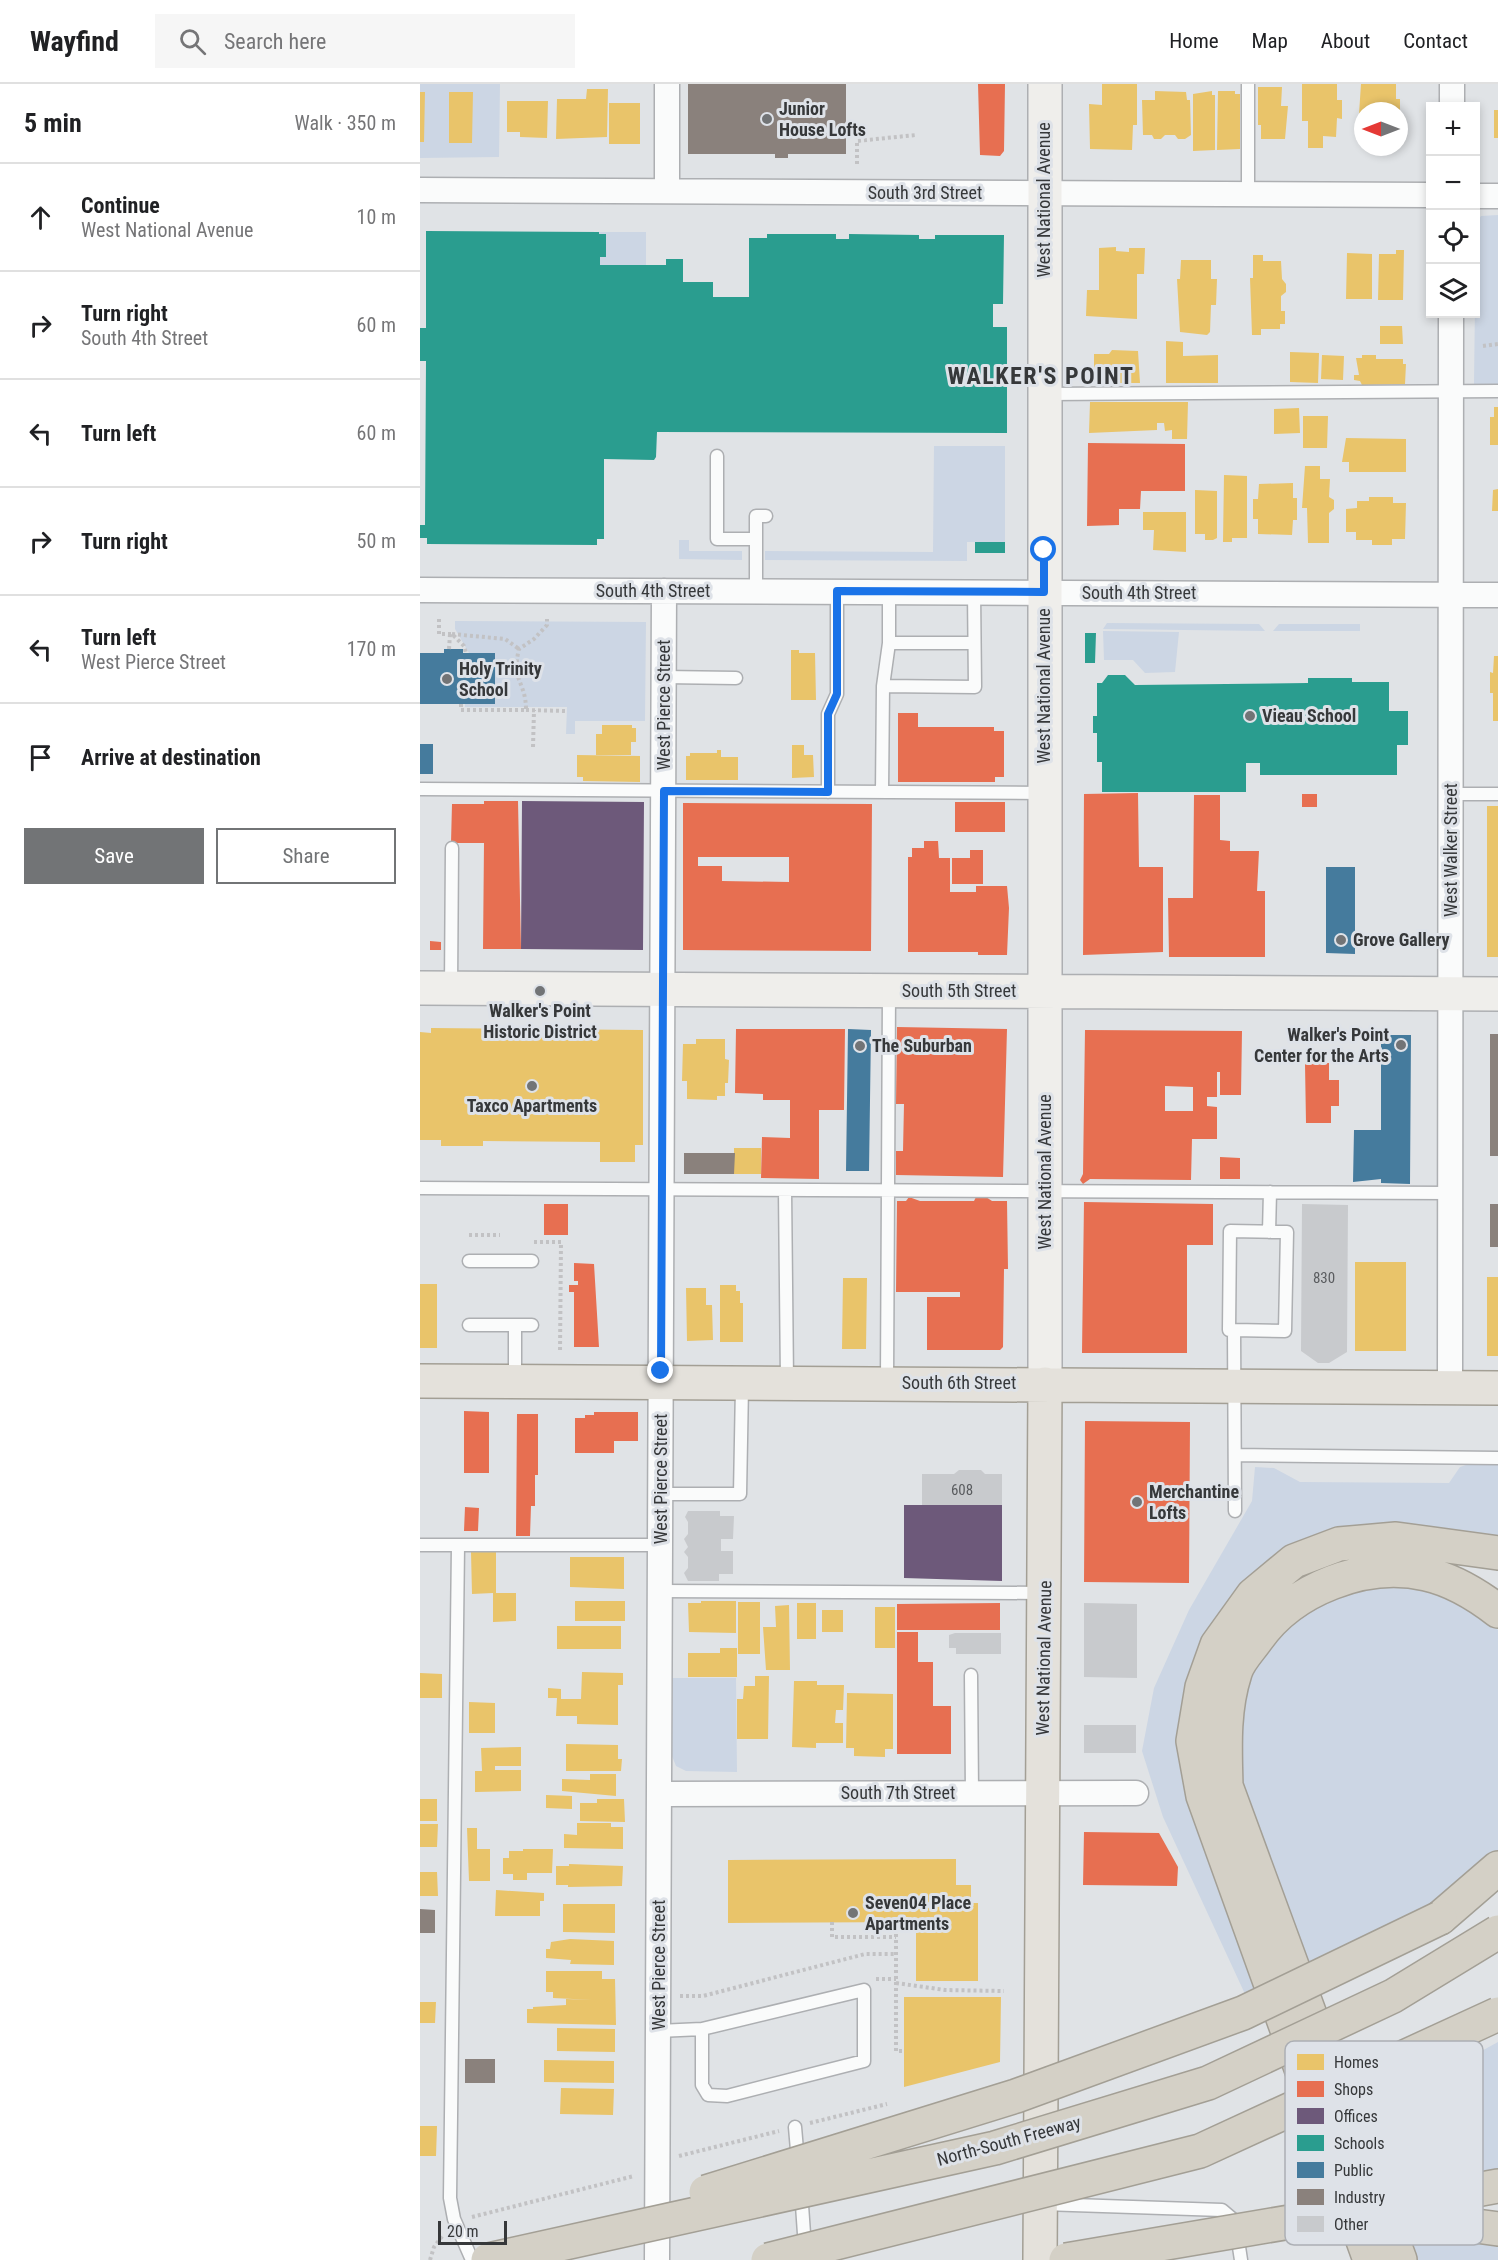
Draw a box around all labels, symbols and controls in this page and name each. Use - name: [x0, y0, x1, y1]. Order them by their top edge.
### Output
- search box: [155, 14, 575, 68]
- text: Wayfind: [30, 25, 119, 58]
- icon: search: [176, 25, 209, 58]
- text: Search here: [224, 29, 326, 54]
- text: Home: [1169, 29, 1219, 53]
- text: Map: [1252, 29, 1288, 53]
- text: About: [1321, 29, 1370, 53]
- text: Contact: [1403, 29, 1468, 53]
- place label: Junior House Lofts: [779, 98, 866, 140]
- north arrow: [1354, 102, 1408, 156]
- map controls: [1426, 102, 1480, 318]
- button: +: [1426, 102, 1480, 156]
- text: 5 min: [24, 108, 82, 138]
- text: Walk · 350 m: [295, 111, 396, 135]
- marker: Junior House Lofts: [760, 112, 774, 126]
- street label: West National Avenue: [1033, 122, 1054, 278]
- button: −: [1426, 156, 1480, 210]
- street label: South 3rd Street: [868, 182, 982, 203]
- text: Continue: [81, 193, 160, 218]
- icon: ahead: [24, 201, 57, 234]
- text: 10 m: [357, 205, 396, 229]
- button: locate: [1426, 210, 1480, 264]
- text: West National Avenue: [81, 218, 253, 242]
- button: layers: [1426, 264, 1480, 318]
- text: Turn right: [81, 301, 168, 326]
- icon: right: [24, 309, 57, 342]
- text: 60 m: [357, 313, 396, 337]
- text: South 4th Street: [81, 326, 208, 350]
- district label: WALKER'S POINT: [948, 362, 1134, 390]
- icon: left: [24, 417, 57, 450]
- text: Turn left: [81, 421, 156, 446]
- text: 60 m: [357, 421, 396, 445]
- icon: right: [24, 525, 57, 558]
- text: Turn right: [81, 529, 168, 554]
- text: 50 m: [357, 529, 396, 553]
- route start: [1030, 536, 1056, 562]
- street label: South 4th Street: [596, 580, 710, 601]
- street label: South 4th Street: [1082, 582, 1196, 603]
- street label: West National Avenue: [1033, 608, 1054, 764]
- text: Turn left: [81, 625, 156, 650]
- icon: left: [24, 633, 57, 666]
- text: 170 m: [347, 637, 396, 661]
- street label: West Pierce Street: [653, 640, 674, 770]
- text: West Pierce Street: [81, 650, 226, 674]
- place label: Holy Trinity School: [459, 658, 542, 700]
- marker: Holy Trinity School: [440, 672, 454, 686]
- place label: Vieau School: [1262, 705, 1356, 726]
- marker: Vieau School: [1243, 709, 1257, 723]
- icon: arrive: [24, 741, 57, 774]
- text: Arrive at destination: [81, 745, 261, 770]
- street label: West Walker Street: [1440, 783, 1461, 917]
- button: Save: [24, 828, 204, 884]
- button: Share: [216, 828, 396, 884]
- place label: Grove Gallery: [1353, 929, 1450, 950]
- marker: Grove Gallery: [1334, 933, 1348, 947]
- street label: South 5th Street: [902, 980, 1016, 1001]
- marker: Walker's Point Historic District: [533, 984, 547, 998]
- place label: Walker's Point Historic District: [483, 1000, 597, 1042]
- place label: Walker's Point Center for the Arts: [1254, 1024, 1389, 1066]
- place label: The Suburban: [872, 1035, 972, 1056]
- marker: Walker's Point Center for the Arts: [1394, 1038, 1408, 1052]
- marker: The Suburban: [853, 1039, 867, 1053]
- marker: Taxco Apartments: [525, 1079, 539, 1093]
- street label: West National Avenue: [1034, 1094, 1055, 1250]
- place label: Taxco Apartments: [467, 1095, 597, 1116]
- house number: 830: [1313, 1269, 1335, 1287]
- route end: [647, 1357, 673, 1383]
- street label: South 6th Street: [902, 1372, 1016, 1393]
- street label: West Pierce Street: [650, 1414, 671, 1544]
- house number: 608: [951, 1481, 973, 1499]
- place label: Merchantine Lofts: [1149, 1481, 1239, 1523]
- marker: Merchantine Lofts: [1130, 1495, 1144, 1509]
- street label: West National Avenue: [1032, 1580, 1055, 1736]
- street label: South 7th Street: [841, 1782, 955, 1803]
- place label: Seven04 Place Apartments: [865, 1892, 972, 1934]
- street label: West Pierce Street: [648, 1900, 669, 2030]
- marker: Seven04 Place Apartments: [846, 1906, 860, 1920]
- legend: [1285, 2041, 1483, 2245]
- text: Homes: [1334, 2053, 1379, 2072]
- text: Shops: [1334, 2080, 1373, 2099]
- text: Offices: [1334, 2107, 1378, 2126]
- street label: North-South Freeway: [935, 2111, 1084, 2170]
- text: Schools: [1334, 2134, 1384, 2153]
- text: Public: [1334, 2161, 1373, 2180]
- text: Industry: [1334, 2188, 1385, 2207]
- text: Other: [1334, 2215, 1369, 2234]
- scale bar: [438, 2218, 507, 2246]
- text: 20 m: [447, 2222, 479, 2241]

